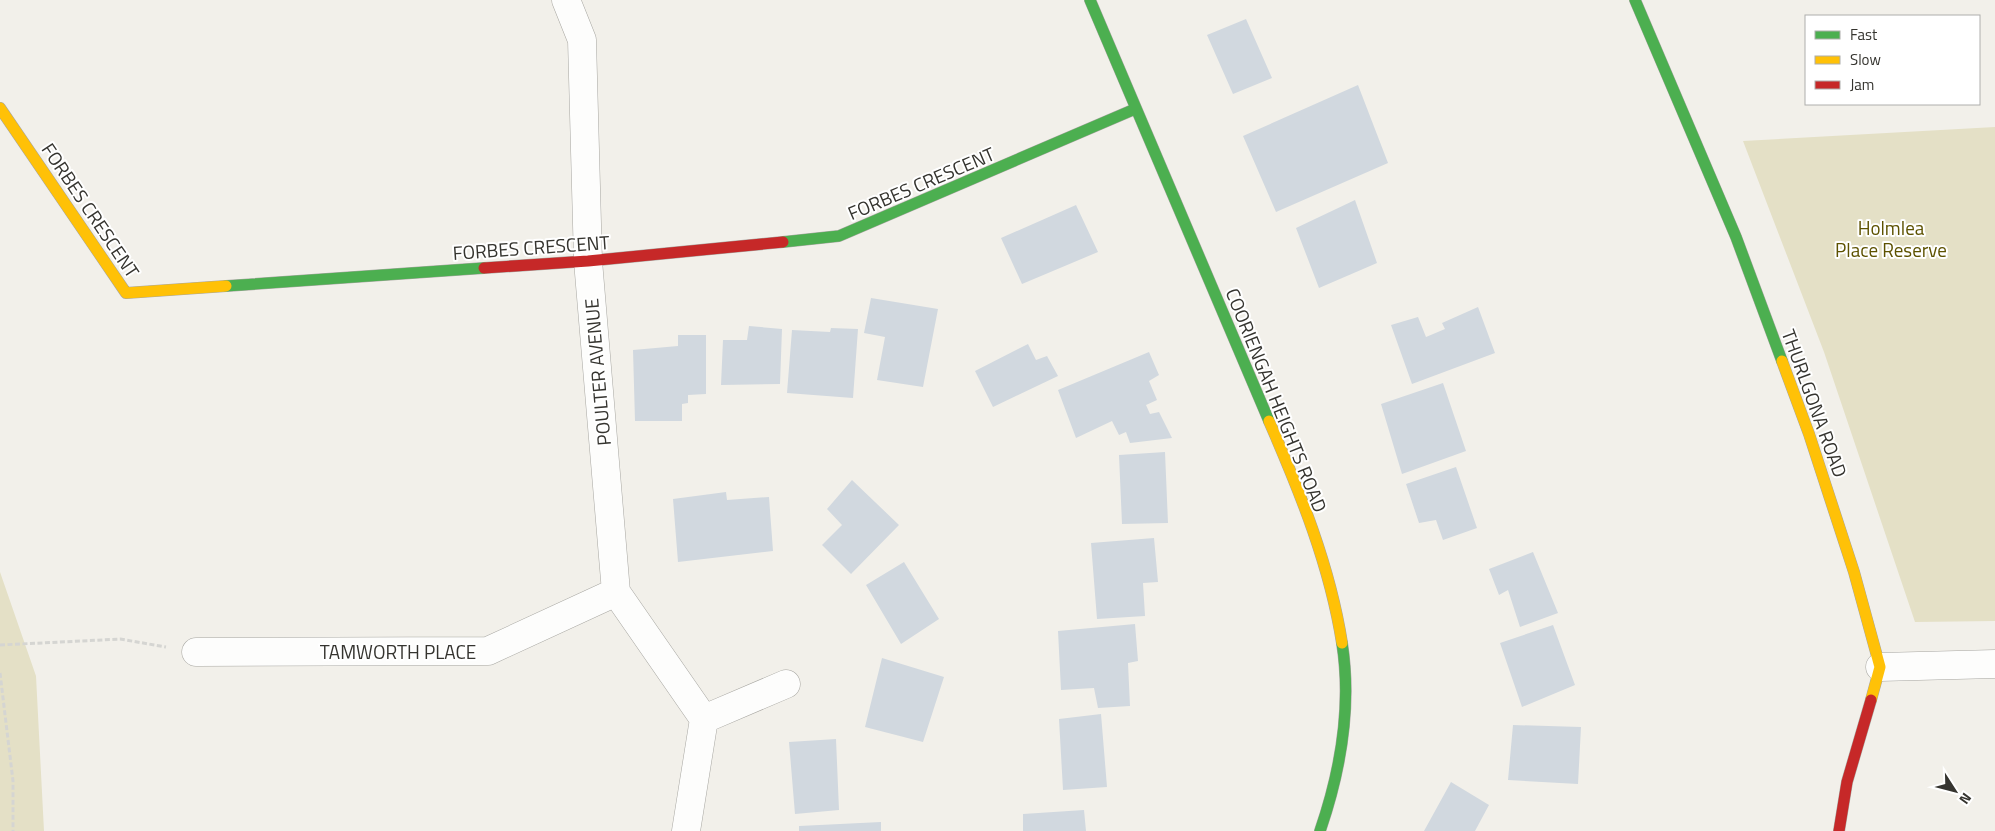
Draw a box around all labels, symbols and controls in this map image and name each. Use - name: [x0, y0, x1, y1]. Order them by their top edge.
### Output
- legend: [1805, 15, 1980, 105]
- text: Fast: [1850, 23, 1878, 46]
- text: Slow: [1850, 48, 1881, 71]
- text: Jam: [1850, 73, 1874, 96]
- street label: FORBES CRESCENT: [35, 137, 147, 283]
- street label: FORBES CRESCENT: [843, 139, 999, 227]
- park label: Holmlea Place Reserve: [1835, 213, 1947, 264]
- street label: FORBES CRESCENT: [452, 227, 610, 267]
- street label: COORIENGAH HEIGHTS ROAD: [1219, 284, 1335, 516]
- street label: POULTER AVENUE: [576, 297, 618, 447]
- street label: THURLGONA ROAD: [1775, 325, 1855, 481]
- street label: TAMWORTH PLACE: [320, 637, 476, 666]
- north arrow: [1930, 766, 1980, 816]
- text: N: [1955, 789, 1977, 809]

